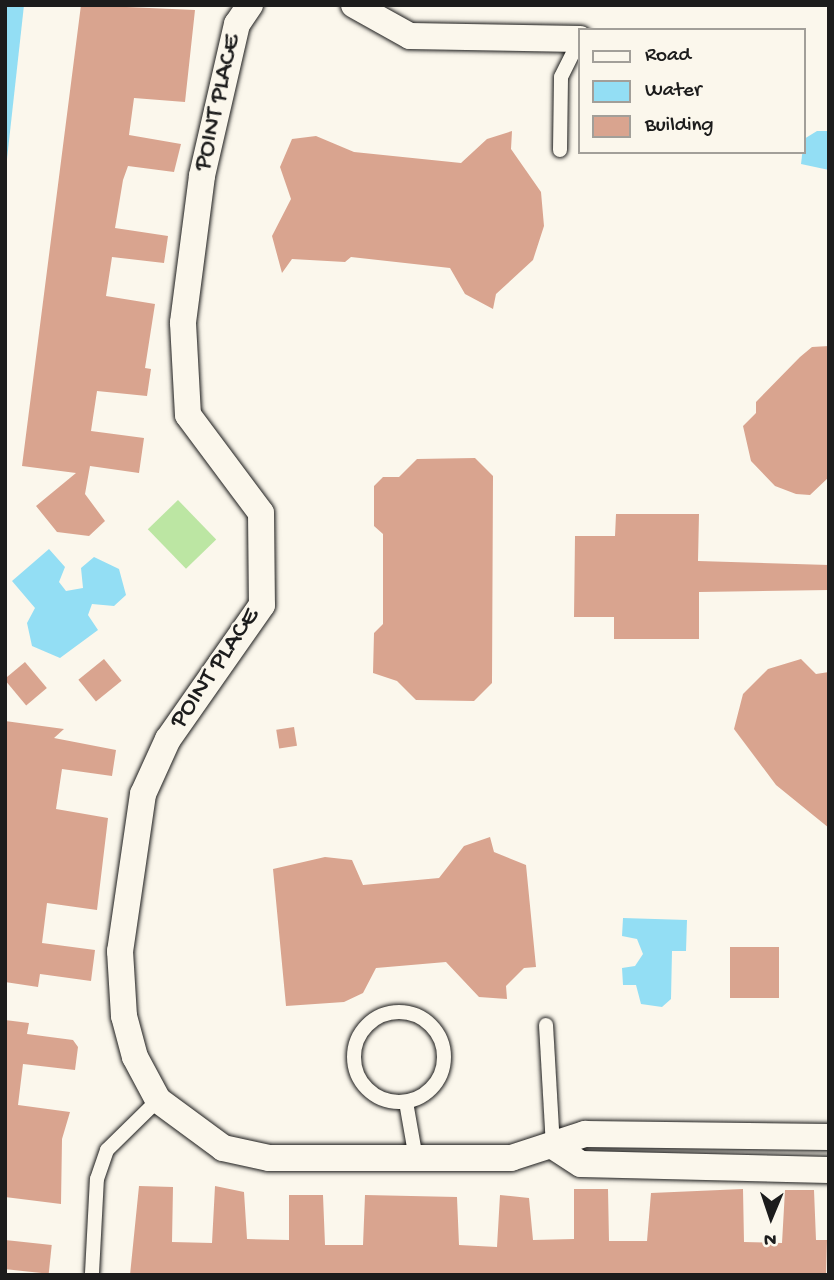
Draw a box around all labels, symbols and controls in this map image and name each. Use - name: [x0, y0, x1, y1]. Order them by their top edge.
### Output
- legend: [578, 28, 806, 154]
- street label: POINT PLACE: [188, 32, 250, 174]
- text: Road: [645, 44, 691, 69]
- text: Water: [645, 79, 701, 104]
- text: Building: [645, 114, 714, 139]
- street label: POINT PLACE: [164, 603, 268, 735]
- north arrow: [736, 1182, 806, 1252]
- text: N: [764, 1227, 777, 1250]

